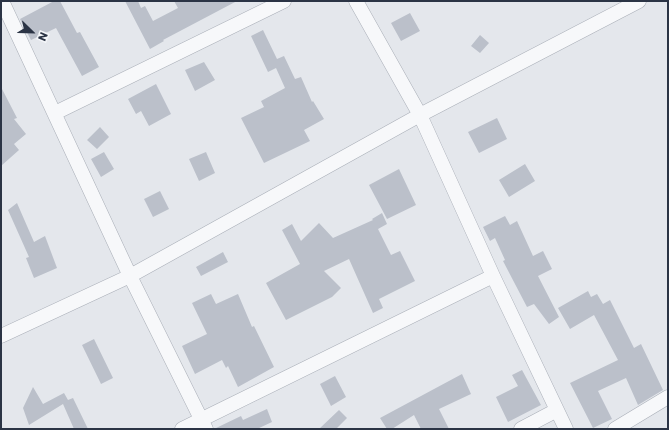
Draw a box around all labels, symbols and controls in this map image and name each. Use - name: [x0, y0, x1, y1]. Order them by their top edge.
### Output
- north arrow: [12, 12, 52, 52]
- text: N: [34, 30, 52, 44]

